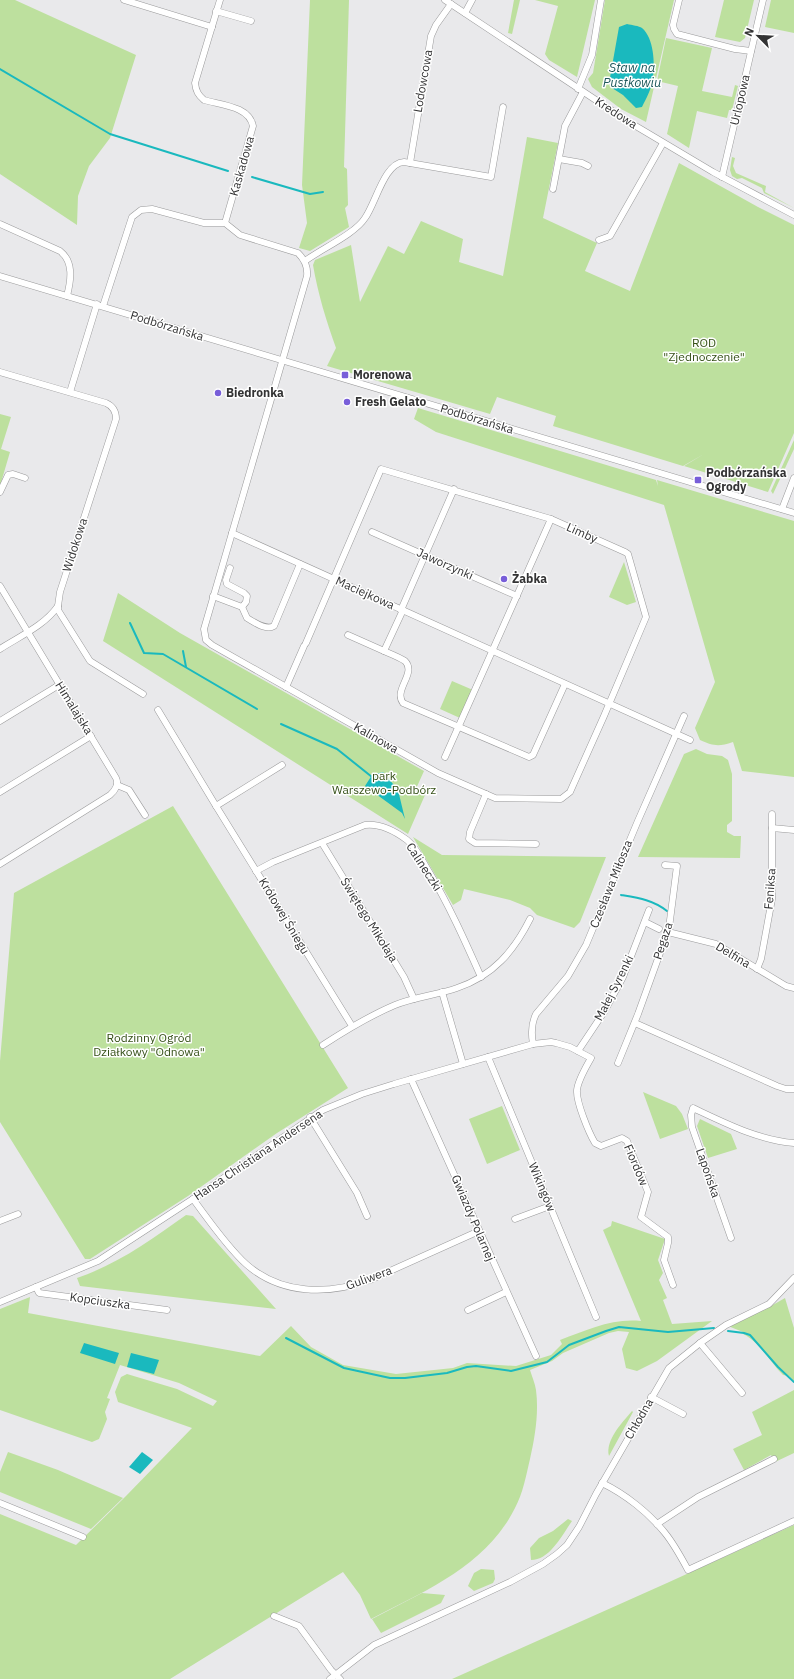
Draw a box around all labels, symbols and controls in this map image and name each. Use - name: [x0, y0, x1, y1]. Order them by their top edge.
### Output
- north arrow: [738, 16, 778, 56]
- text: N: [741, 25, 757, 38]
- street label: Lodowcowa: [410, 48, 436, 113]
- water label: Staw na Pustkowiu: [603, 59, 661, 91]
- street label: Urlopowa: [726, 72, 753, 127]
- street label: Kredowa: [592, 93, 641, 132]
- street label: Kaskadowa: [226, 134, 257, 197]
- street label: Podbórzańska: [129, 307, 206, 344]
- park label: ROD "Zjednoczenie": [663, 335, 745, 364]
- place label: Morenowa: [353, 367, 412, 382]
- marker: Morenowa: [340, 370, 350, 380]
- place label: Biedronka: [226, 385, 284, 400]
- marker: Biedronka: [213, 388, 223, 398]
- place label: Fresh Gelato: [355, 394, 427, 409]
- marker: Fresh Gelato: [342, 397, 352, 407]
- street label: Podbórzańska: [439, 400, 516, 437]
- place label: Podbórzańska Ogrody: [706, 465, 787, 494]
- marker: Podbórzańska Ogrody: [693, 475, 703, 485]
- street label: Widokowa: [59, 515, 90, 574]
- street label: Limby: [564, 519, 600, 546]
- street label: Jaworzynki: [415, 544, 476, 583]
- place label: Żabka: [512, 571, 547, 586]
- street label: Maciejkowa: [333, 573, 398, 612]
- marker: Żabka: [499, 574, 509, 584]
- street label: Himalajska: [52, 679, 97, 737]
- street label: Kalinowa: [351, 719, 402, 757]
- park label: park Warszewo-Podbórz: [332, 768, 437, 797]
- street label: Czesława Miłosza: [586, 837, 635, 930]
- street label: Calineczki: [403, 840, 446, 894]
- street label: Feniksa: [761, 867, 778, 910]
- street label: Królowej Śniegu: [256, 875, 313, 957]
- street label: Świętego Mikołaja: [337, 875, 402, 965]
- street label: Pegaza: [649, 920, 676, 961]
- street label: Delfina: [713, 938, 754, 971]
- street label: Małej Syrenki: [591, 952, 637, 1023]
- park label: Rodzinny Ogród Działkowy "Odnowa": [93, 1030, 205, 1059]
- street label: Hansa Christiana Andersena: [191, 1106, 325, 1203]
- street label: Fiordów: [621, 1142, 652, 1188]
- street label: Lapońska: [693, 1146, 724, 1200]
- street label: Wikingów: [525, 1160, 560, 1214]
- street label: Gwiazdy Polarnej: [448, 1172, 498, 1263]
- street label: Guliwera: [344, 1262, 394, 1293]
- street label: Kopciuszka: [69, 1289, 132, 1312]
- street label: Chłodna: [621, 1395, 656, 1442]

